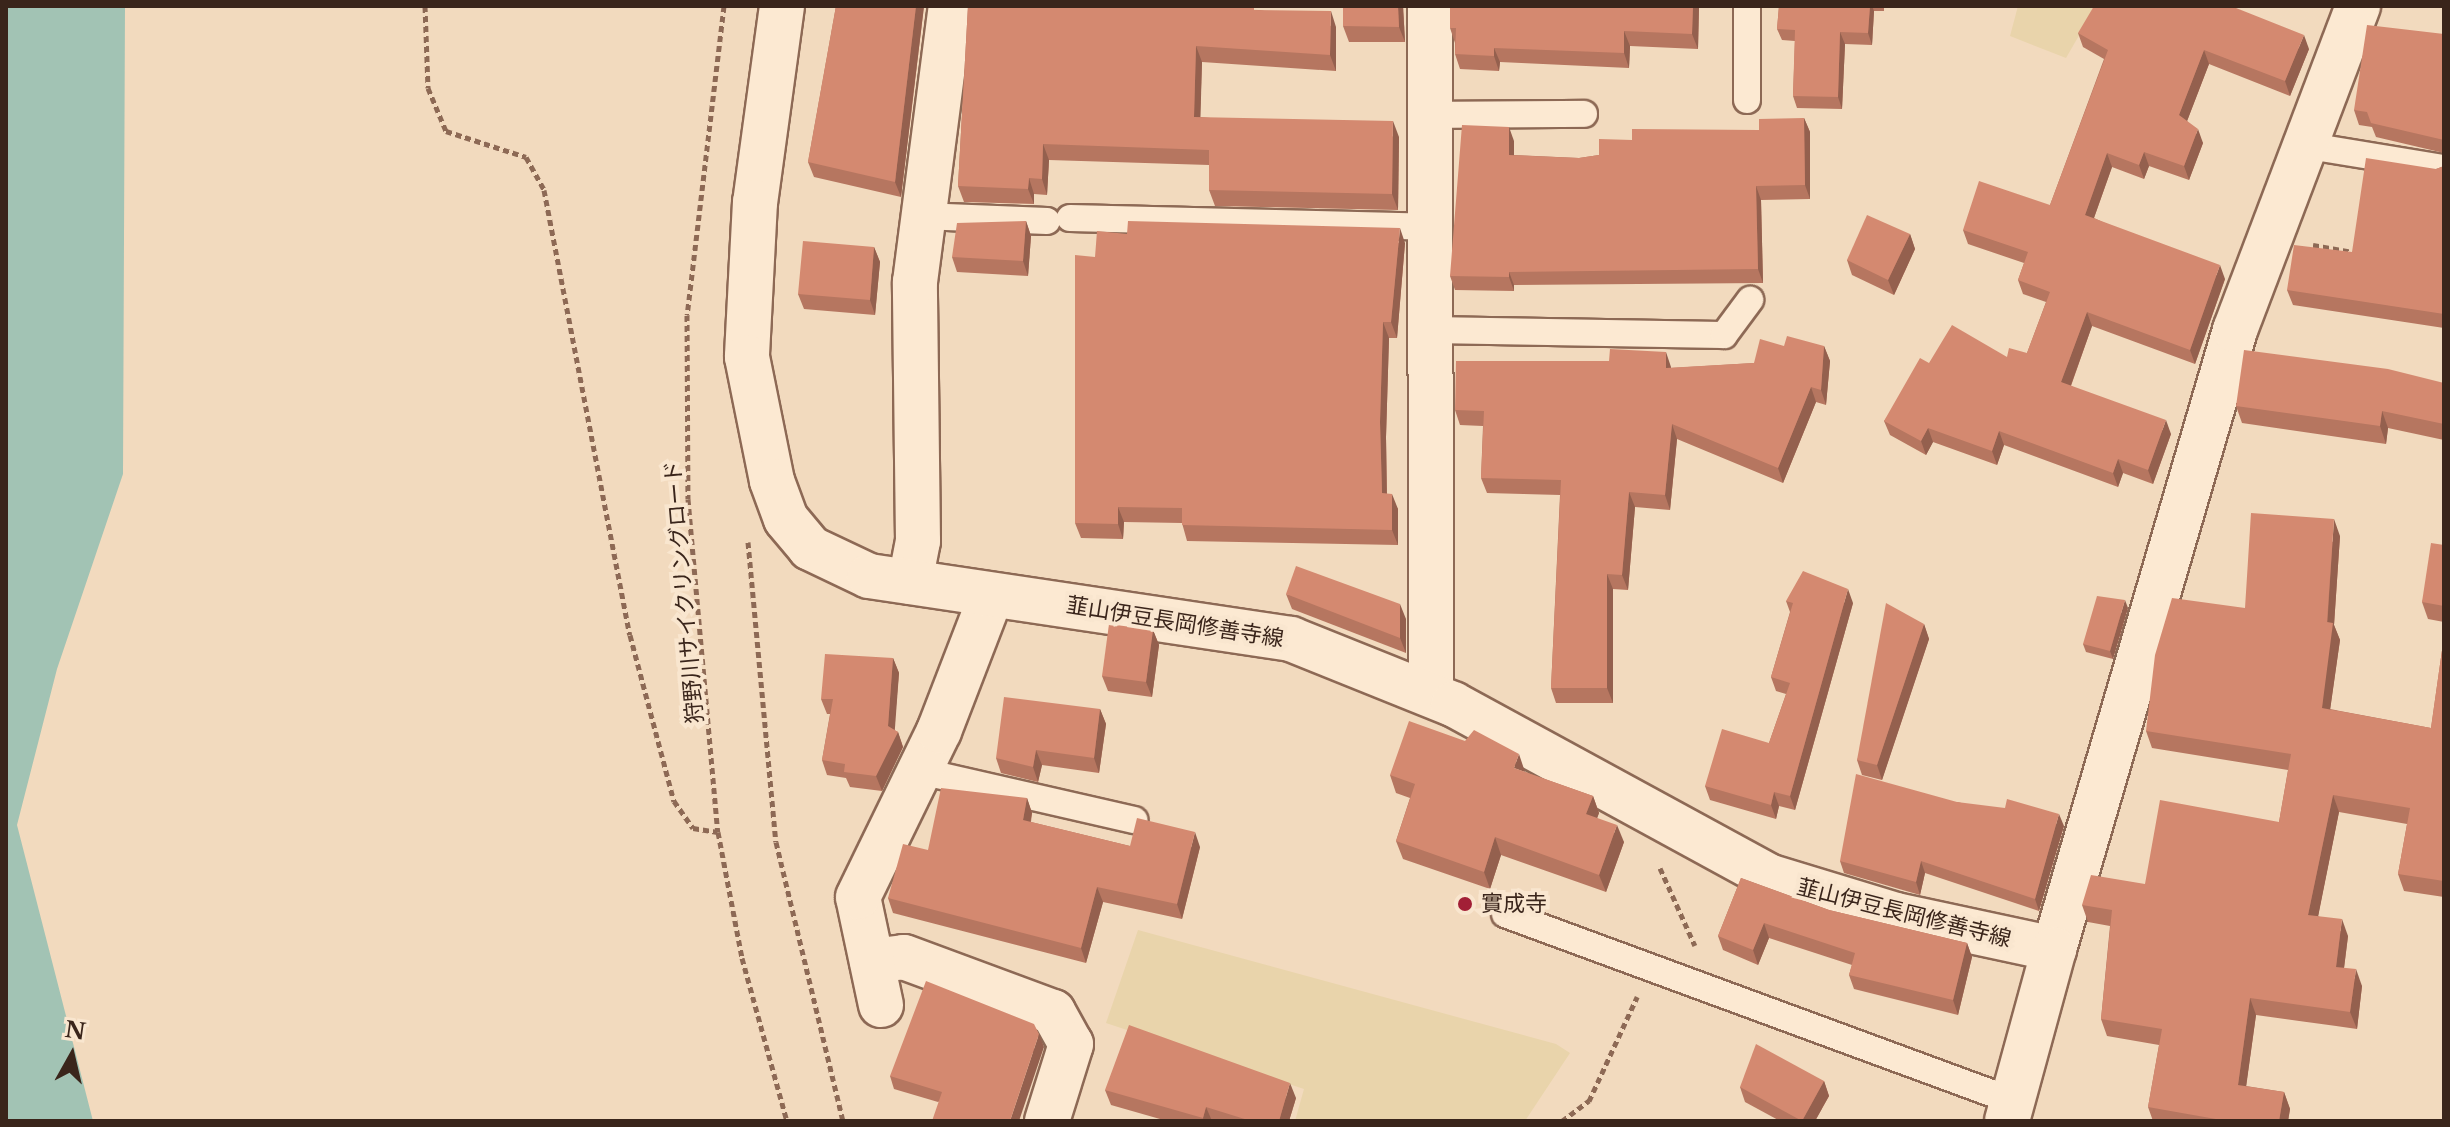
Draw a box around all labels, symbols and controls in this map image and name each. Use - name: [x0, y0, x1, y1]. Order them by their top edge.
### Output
- street label: 狩野川サイクリングロード: [659, 459, 709, 725]
- street label: 韮山伊豆長岡修善寺線: [1064, 592, 1286, 652]
- street label: 韮山伊豆長岡修善寺線: [1794, 874, 2014, 952]
- place label: 實成寺: [1481, 891, 1547, 917]
- marker: 實成寺: [1456, 895, 1474, 913]
- north arrow: [32, 1015, 112, 1095]
- text: N: [63, 1016, 88, 1046]

